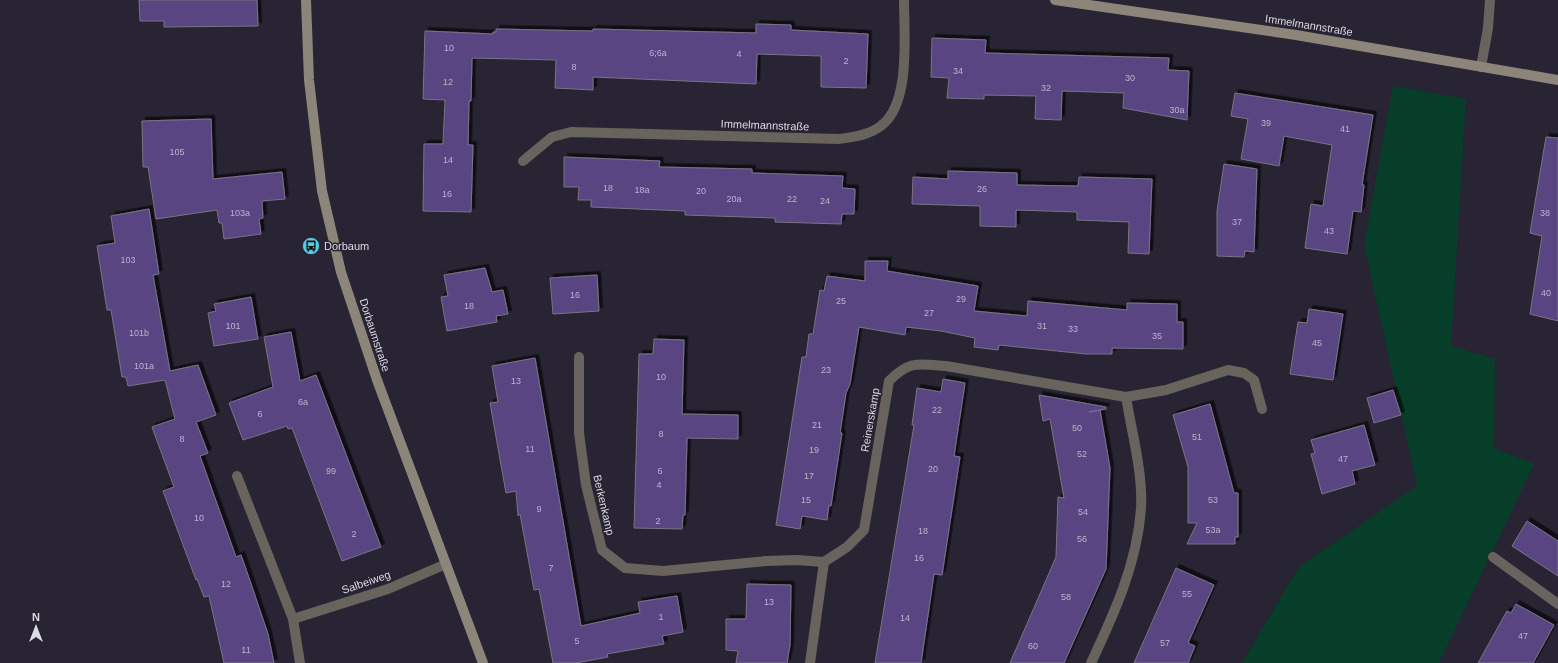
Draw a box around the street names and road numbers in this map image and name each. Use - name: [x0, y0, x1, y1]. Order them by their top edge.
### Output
- street label: Immelmannstraße: [1264, 12, 1354, 38]
- street label: Immelmannstraße: [720, 117, 810, 133]
- street label: Dorbaumstraße: [357, 297, 393, 373]
- street label: Reinerskamp: [858, 387, 882, 453]
- street label: Berkenkamp: [591, 474, 617, 536]
- street label: Salbeiweg: [340, 568, 392, 596]

